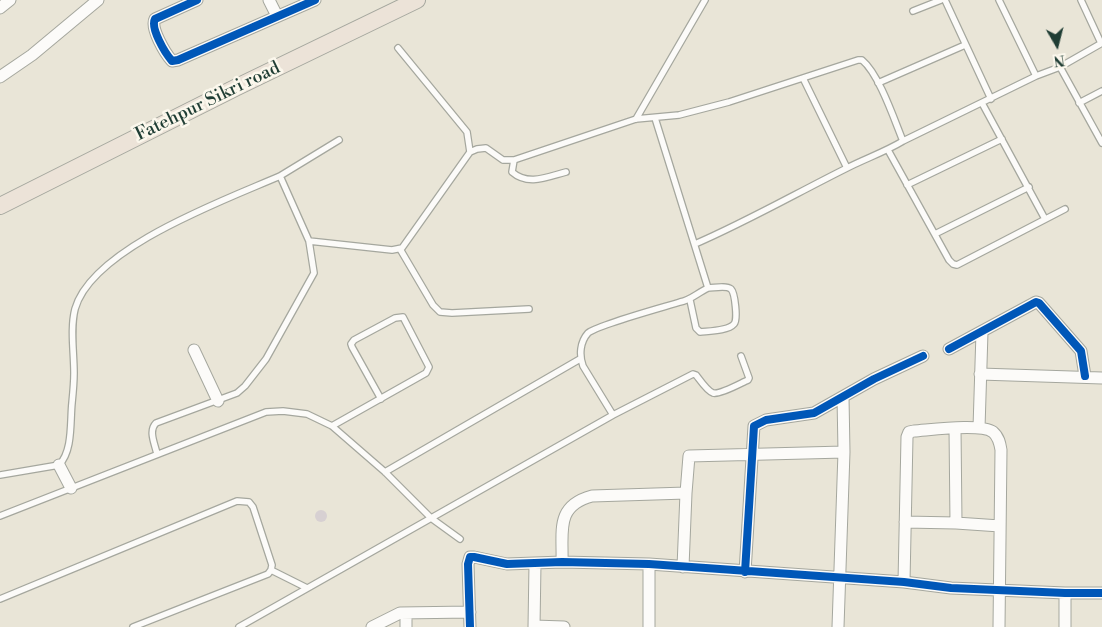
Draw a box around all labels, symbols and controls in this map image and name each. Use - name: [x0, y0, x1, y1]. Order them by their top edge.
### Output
- north arrow: [1032, 20, 1082, 70]
- text: N: [1052, 50, 1066, 70]
- street label: Fatehpur Sikri road: [132, 58, 284, 146]

